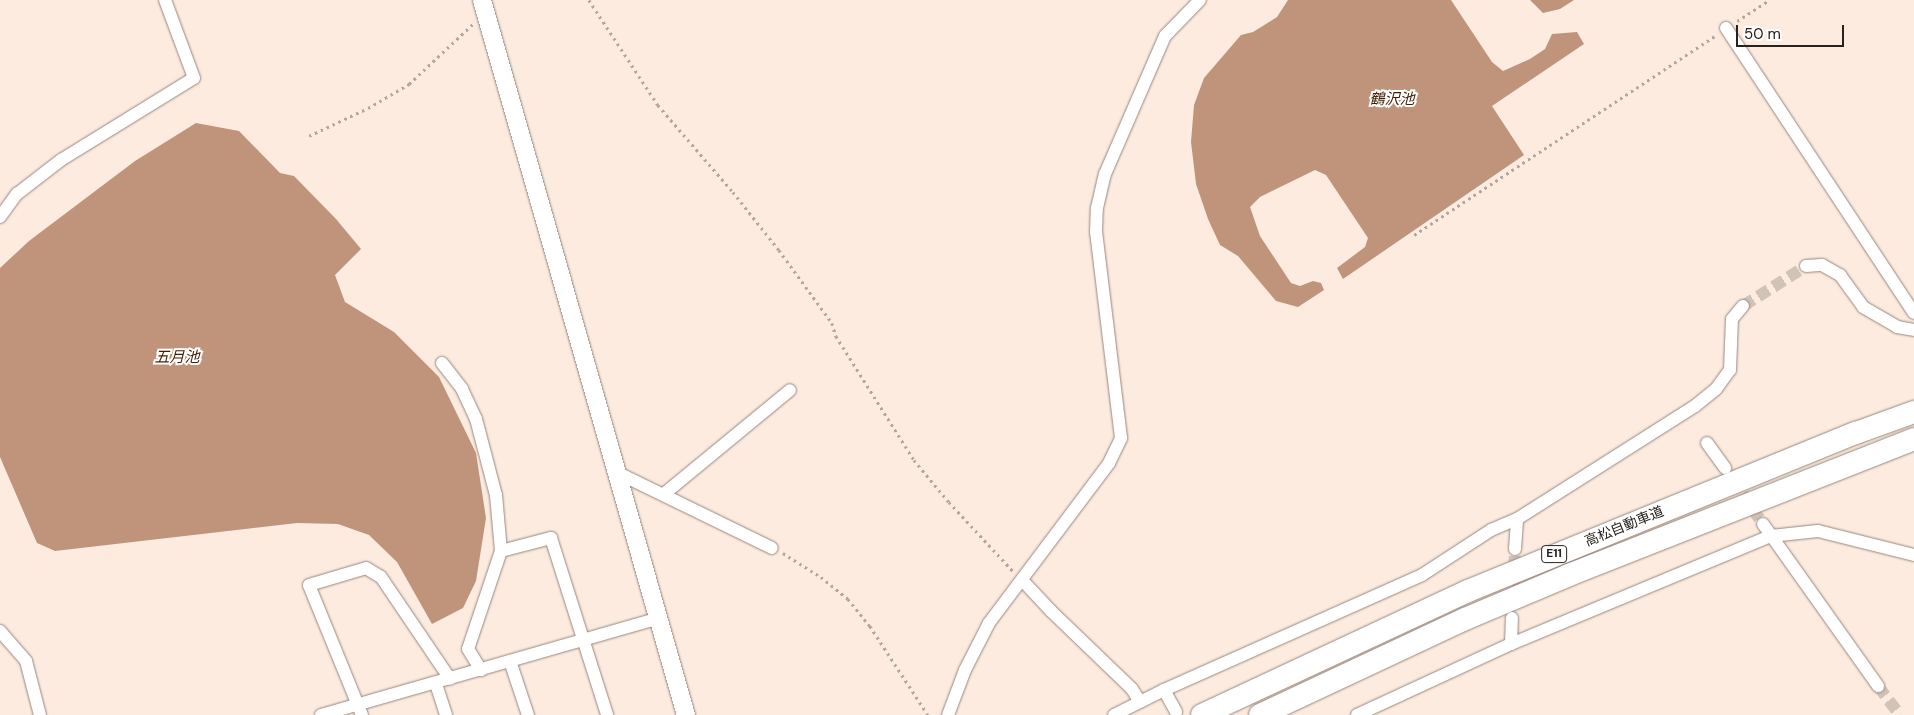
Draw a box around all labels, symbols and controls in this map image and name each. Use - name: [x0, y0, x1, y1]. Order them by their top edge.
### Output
- scale bar: [1739, 15, 1846, 47]
- text: 50 m: [1744, 24, 1781, 44]
- water label: 鶴沢池: [1370, 91, 1414, 109]
- water label: 五月池: [155, 349, 199, 367]
- street label: 高松自動車道: [1582, 502, 1666, 550]
- road number: E11: [1540, 544, 1568, 564]

